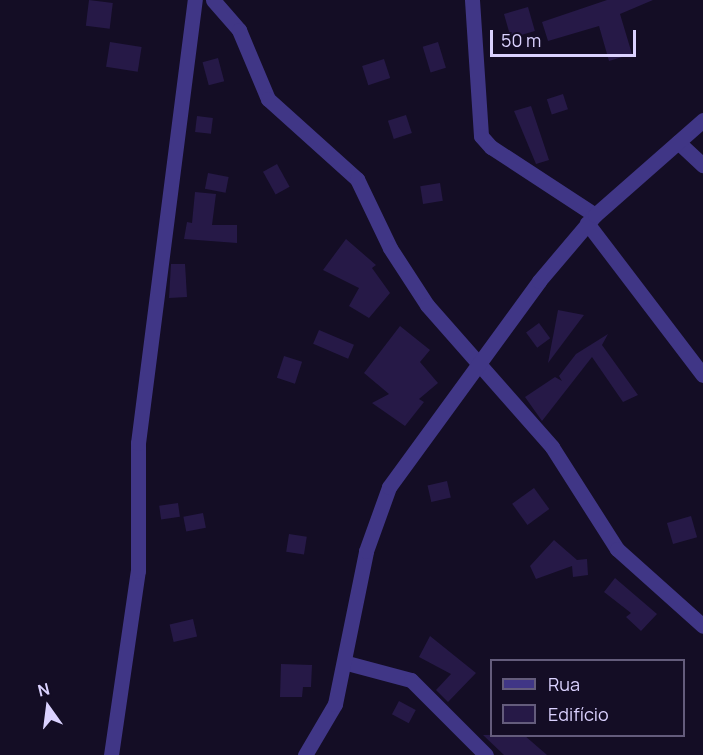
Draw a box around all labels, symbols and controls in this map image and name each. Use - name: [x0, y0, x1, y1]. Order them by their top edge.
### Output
- scale bar: [493, 18, 638, 56]
- text: 50 m: [501, 28, 541, 52]
- legend: [490, 659, 685, 737]
- text: Rua: [548, 672, 580, 696]
- north arrow: [18, 677, 78, 737]
- text: N: [35, 677, 52, 702]
- text: Edifício: [548, 702, 609, 726]

